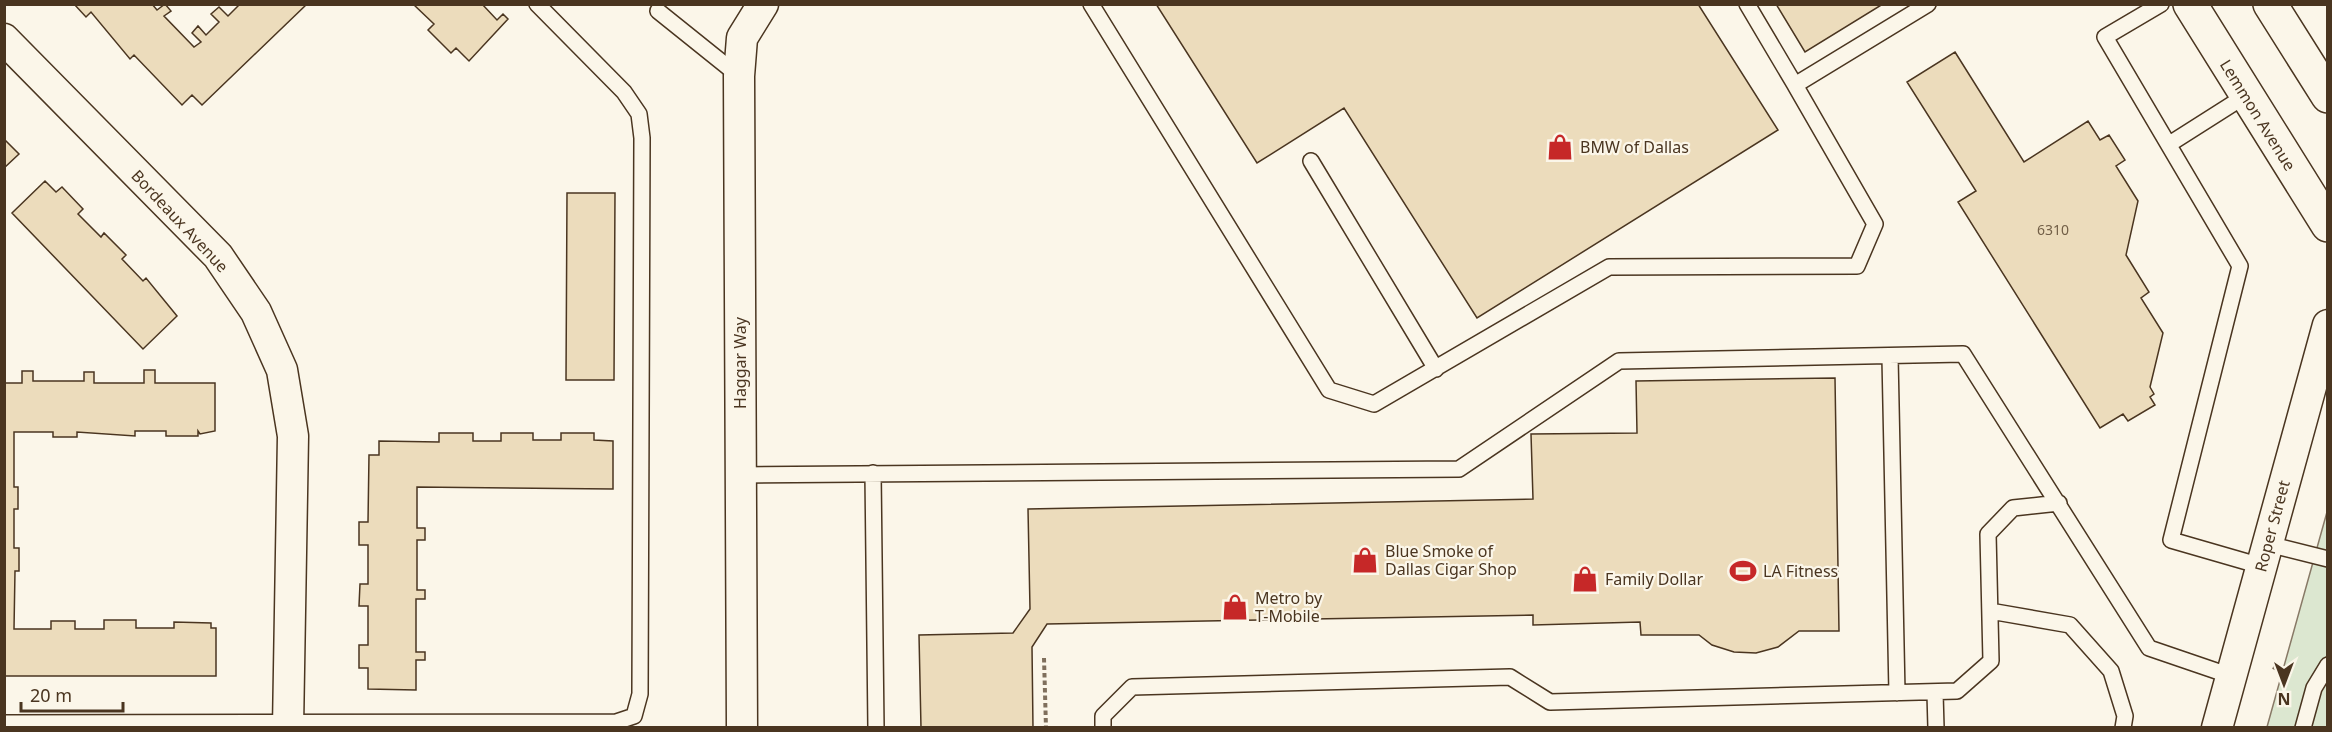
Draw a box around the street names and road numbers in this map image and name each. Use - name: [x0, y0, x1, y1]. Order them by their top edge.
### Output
- street label: Lemmon Avenue: [2215, 55, 2301, 175]
- street label: Bordeaux Avenue: [127, 165, 233, 277]
- street label: Haggar Way: [729, 316, 751, 409]
- street label: Roper Street: [2249, 478, 2295, 574]

